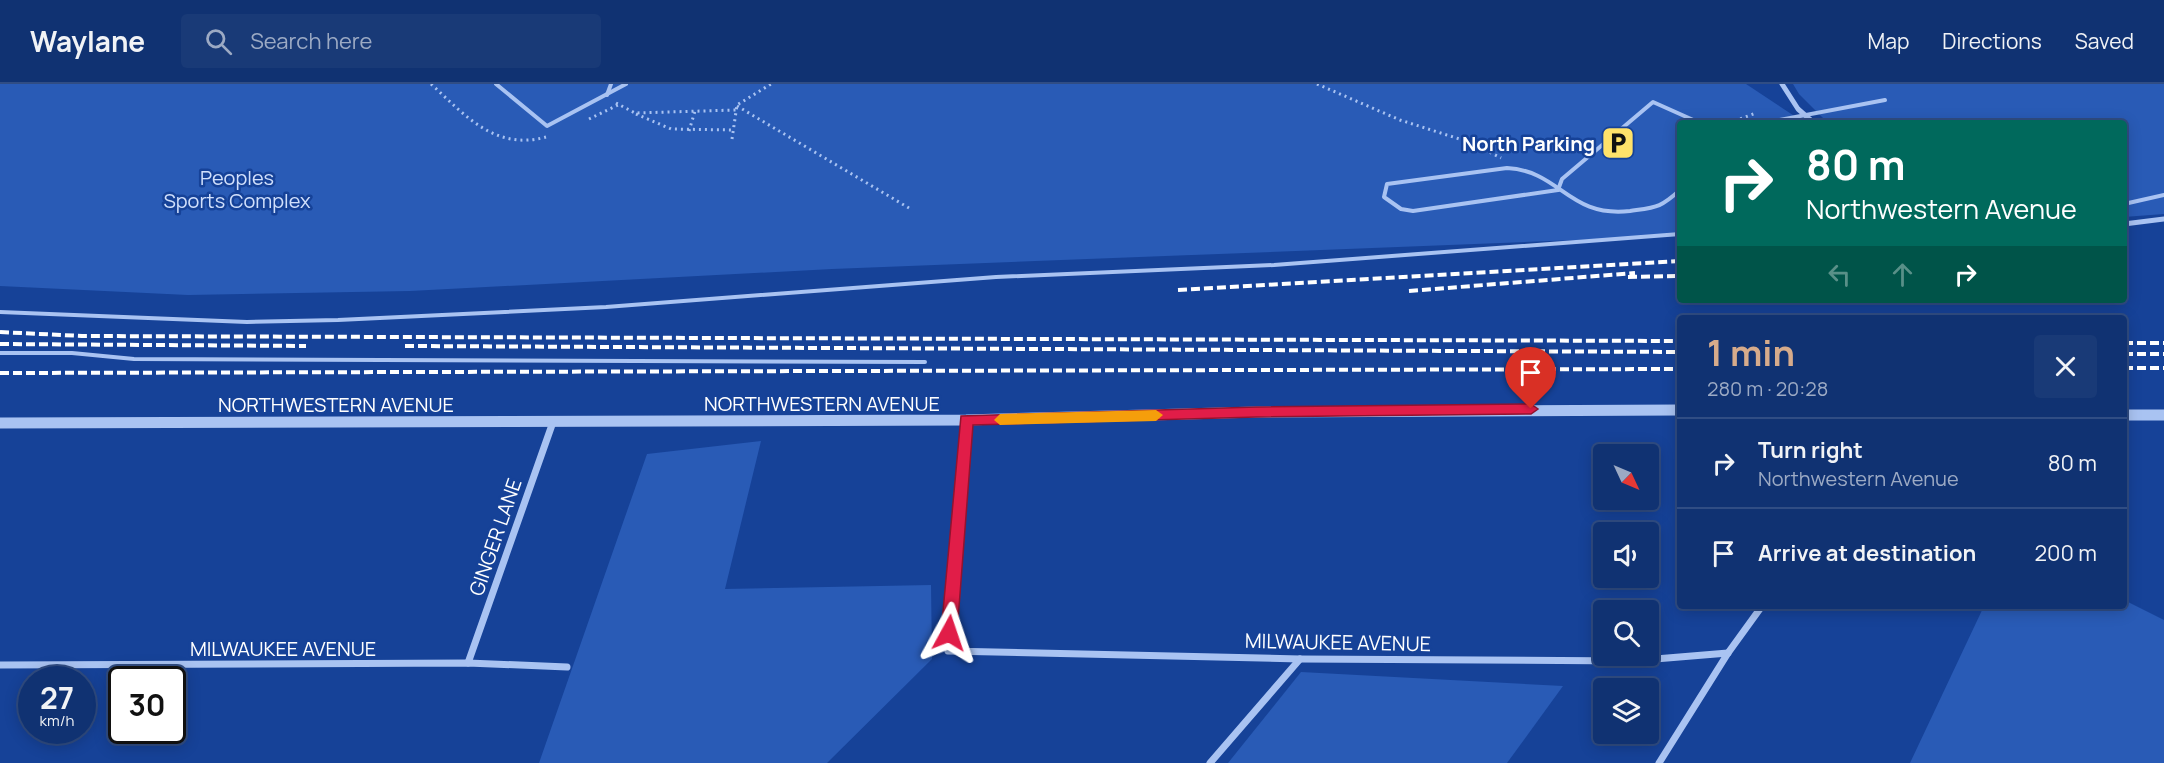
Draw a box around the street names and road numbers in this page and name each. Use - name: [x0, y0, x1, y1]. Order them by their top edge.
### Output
- street label: NORTHWESTERN AVENUE: [704, 390, 940, 417]
- street label: NORTHWESTERN AVENUE: [218, 391, 454, 418]
- street label: GINGER LANE: [462, 475, 528, 599]
- street label: MILWAUKEE AVENUE: [1245, 627, 1431, 657]
- street label: MILWAUKEE AVENUE: [190, 635, 376, 662]

